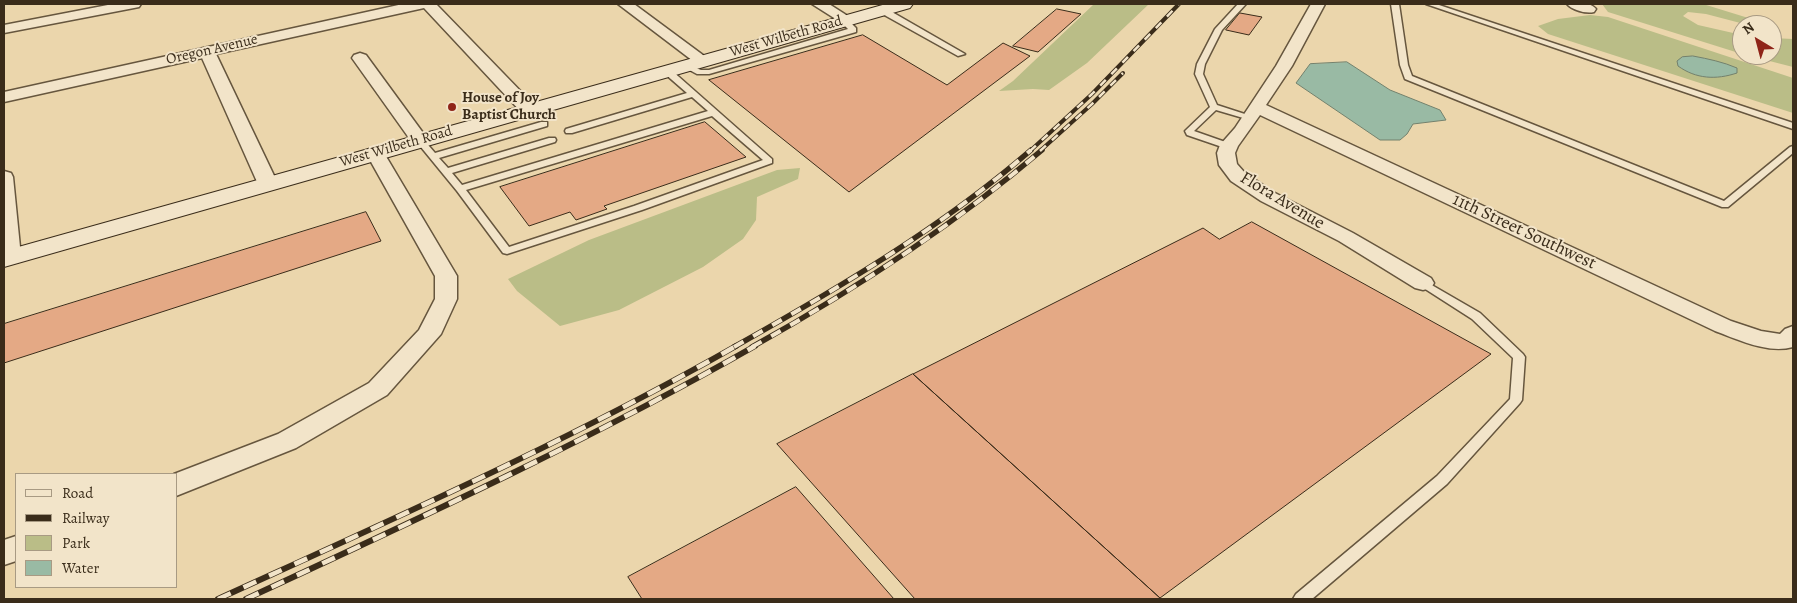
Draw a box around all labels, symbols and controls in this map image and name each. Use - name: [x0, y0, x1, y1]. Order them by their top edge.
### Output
- street label: West Wilbeth Road: [728, 12, 844, 62]
- north arrow: [1732, 15, 1782, 65]
- text: N: [1738, 18, 1758, 39]
- street label: Oregon Avenue: [164, 31, 260, 69]
- place label: House of Joy Baptist Church: [462, 89, 556, 124]
- marker: House of Joy Baptist Church: [446, 101, 458, 113]
- street label: West Wilbeth Road: [338, 122, 454, 172]
- street label: Flora Avenue: [1236, 167, 1328, 235]
- street label: 11th Street Southwest: [1449, 189, 1599, 275]
- legend: [15, 473, 178, 588]
- text: Road: [62, 483, 93, 503]
- text: Railway: [62, 508, 109, 528]
- text: Park: [62, 533, 90, 553]
- text: Water: [62, 558, 99, 578]

